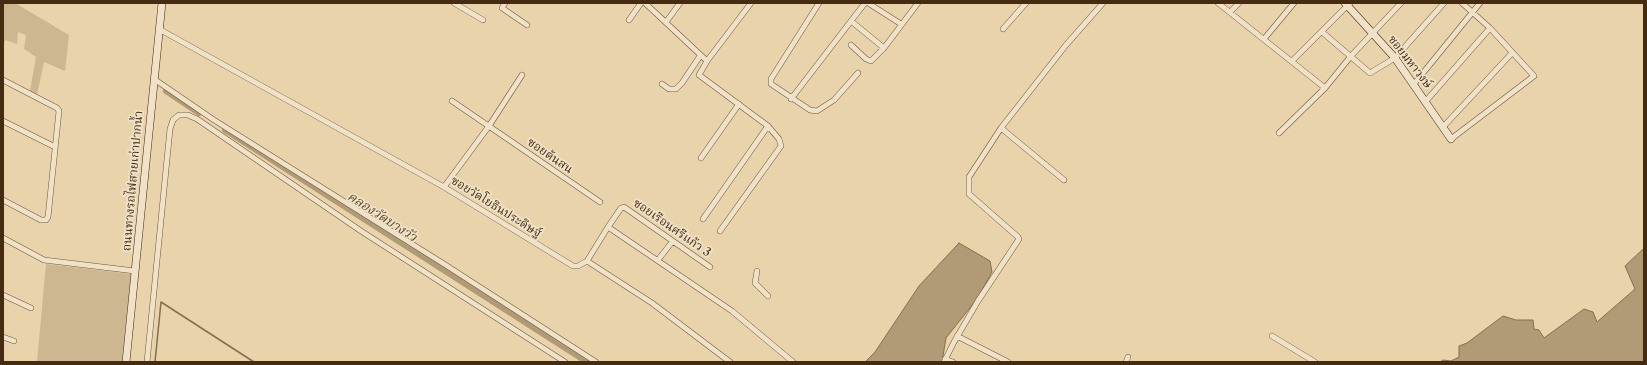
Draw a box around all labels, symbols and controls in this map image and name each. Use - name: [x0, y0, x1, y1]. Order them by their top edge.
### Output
- street label: ซอยมหาวงษ์: [1385, 33, 1435, 91]
- street label: ถนนทางรถไฟสายเก่าปากน้ำ: [120, 110, 146, 252]
- street label: ซอยต้นสน: [524, 135, 576, 177]
- street label: ซอยวัดโยธินประดิษฐ์: [448, 173, 544, 241]
- water label: คลองวัดบางวัว: [344, 189, 420, 245]
- street label: ซอยเรือนศรีแก้ว 3: [630, 196, 714, 260]

